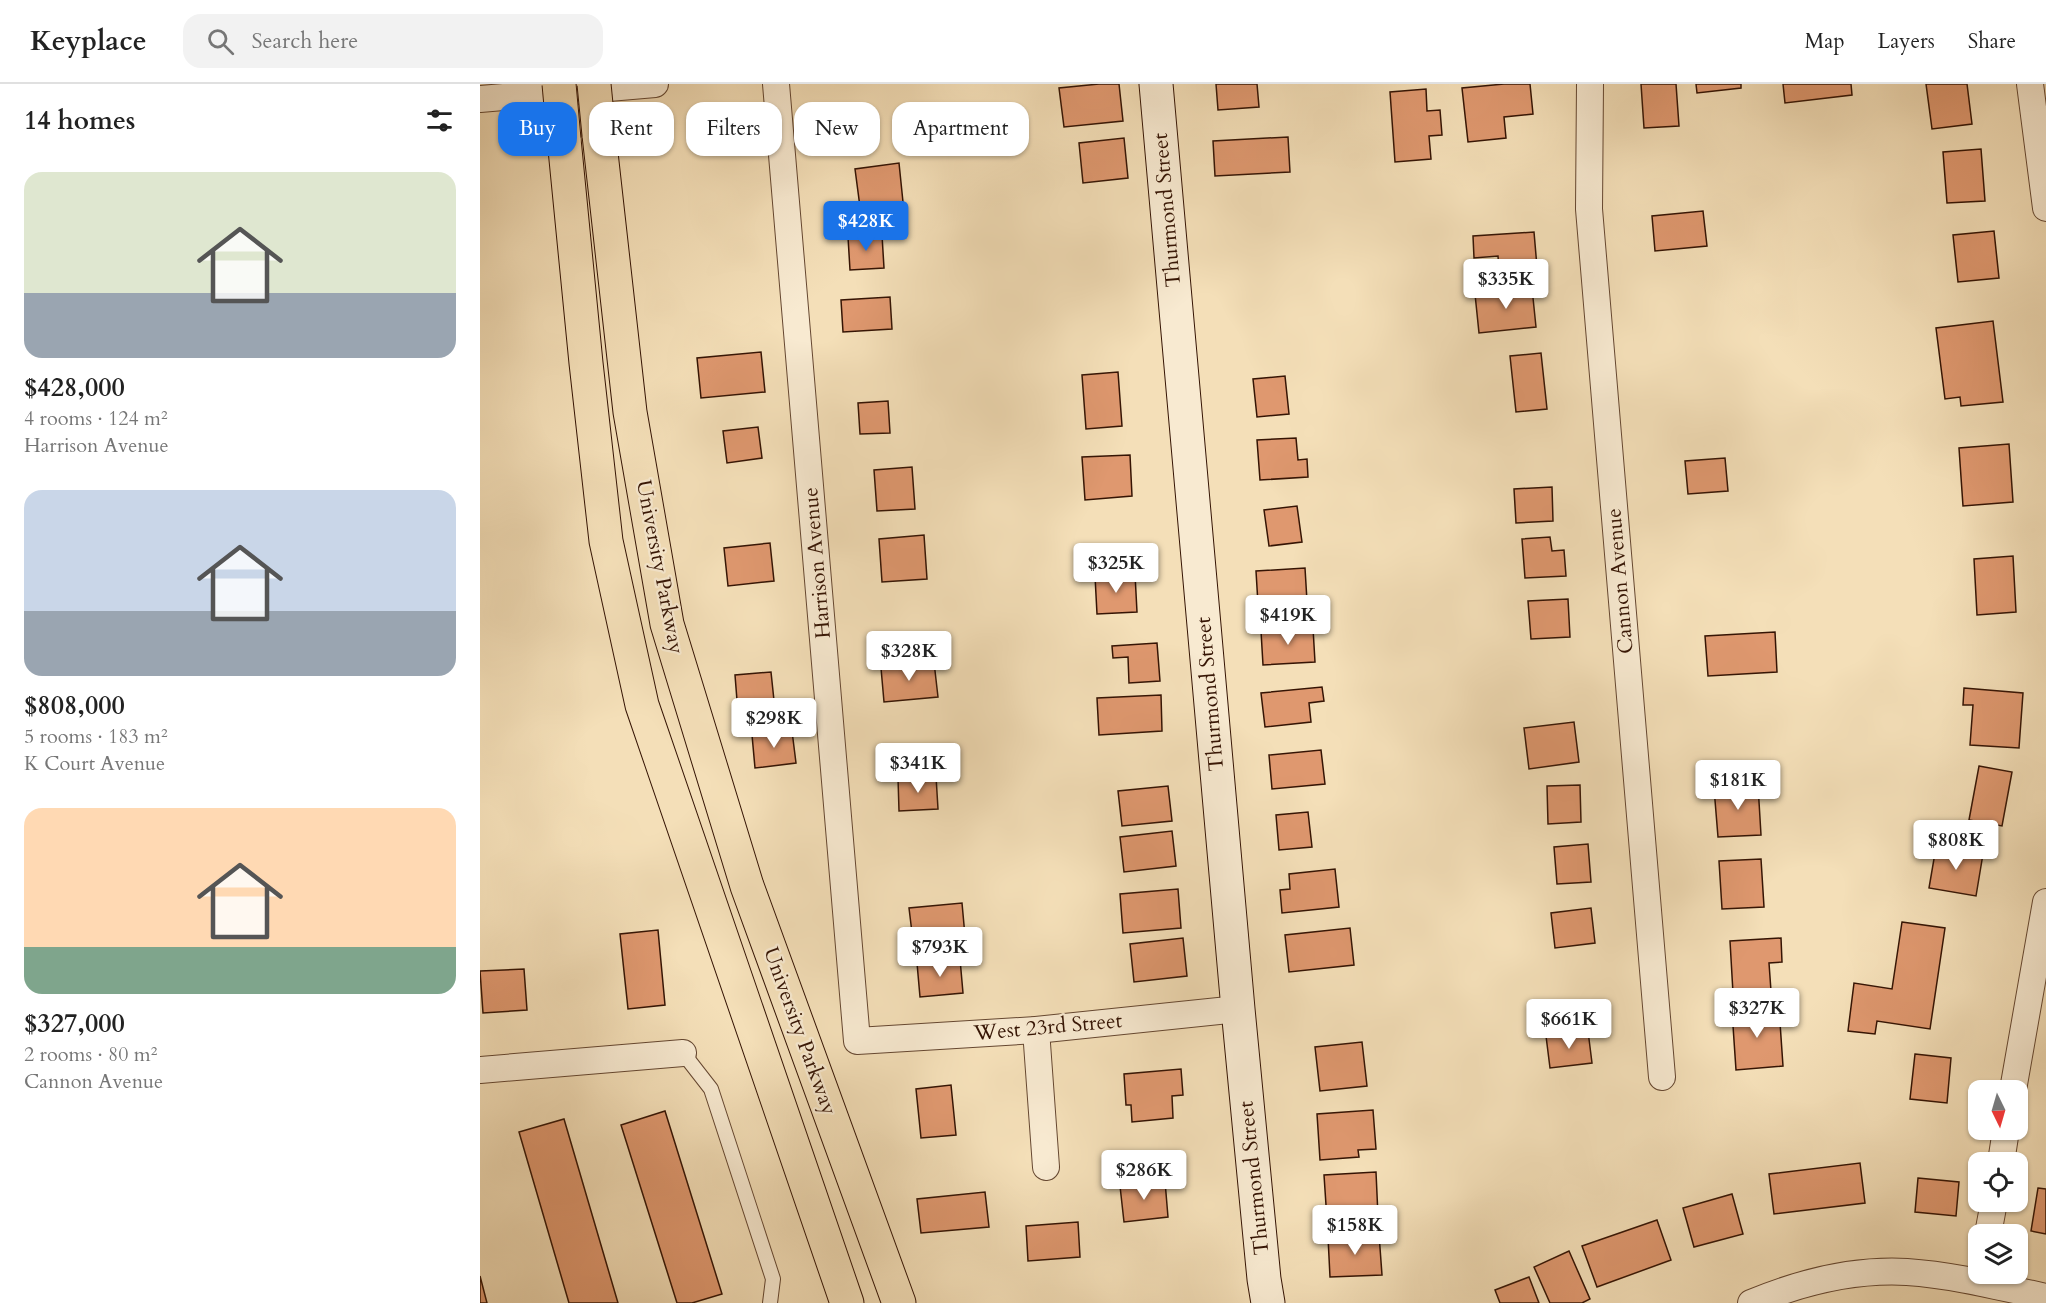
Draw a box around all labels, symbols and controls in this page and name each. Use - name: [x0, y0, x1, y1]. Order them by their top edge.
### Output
- search box: [183, 14, 603, 68]
- text: Keyplace: [30, 22, 147, 60]
- icon: search: [204, 25, 237, 58]
- text: Search here: [252, 26, 358, 56]
- text: Map: [1805, 27, 1845, 56]
- text: Layers: [1878, 27, 1935, 56]
- text: Share: [1968, 27, 2016, 56]
- chip: Buy: [498, 102, 577, 156]
- chip: Rent: [589, 102, 674, 156]
- chip: Filters: [686, 102, 782, 156]
- chip: New: [794, 102, 880, 156]
- chip: Apartment: [892, 102, 1029, 156]
- text: 14 homes: [24, 103, 135, 138]
- icon: filters: [423, 104, 456, 137]
- street label: Thurmond Street: [1146, 131, 1188, 288]
- pin: $428K: [824, 201, 908, 252]
- text: $428K: [837, 207, 895, 234]
- icon: home: [186, 211, 294, 319]
- pin: $335K: [1464, 259, 1548, 310]
- text: $335K: [1477, 265, 1535, 292]
- text: $428,000: [24, 370, 125, 405]
- text: 4 rooms · 124 m²: [24, 405, 168, 432]
- text: Harrison Avenue: [24, 432, 169, 459]
- street label: University Parkway: [629, 478, 691, 656]
- street label: Harrison Avenue: [796, 486, 838, 640]
- street label: Cannon Avenue: [1599, 507, 1641, 655]
- icon: home: [186, 529, 294, 637]
- pin: $325K: [1074, 543, 1158, 594]
- text: $325K: [1087, 549, 1145, 576]
- pin: $419K: [1246, 595, 1330, 646]
- text: $419K: [1259, 601, 1317, 628]
- street label: Thurmond Street: [1189, 615, 1231, 772]
- pin: $328K: [867, 631, 951, 682]
- text: $328K: [880, 637, 938, 664]
- text: $808,000: [24, 688, 125, 723]
- pin: $298K: [732, 698, 816, 749]
- text: $298K: [745, 704, 803, 731]
- text: 5 rooms · 183 m²: [24, 723, 168, 750]
- pin: $341K: [876, 743, 960, 794]
- text: $341K: [889, 749, 947, 776]
- text: K Court Avenue: [24, 750, 165, 777]
- pin: $181K: [1696, 760, 1780, 811]
- text: $181K: [1709, 766, 1767, 793]
- pin: $808K: [1914, 820, 1998, 871]
- text: $808K: [1927, 826, 1985, 853]
- icon: home: [186, 847, 294, 955]
- pin: $793K: [898, 927, 982, 978]
- text: $793K: [911, 933, 969, 960]
- street label: University Parkway: [756, 943, 844, 1119]
- pin: $327K: [1715, 988, 1799, 1039]
- text: $327K: [1728, 994, 1786, 1021]
- pin: $661K: [1527, 999, 1611, 1050]
- text: $661K: [1540, 1005, 1598, 1032]
- text: $327,000: [24, 1006, 125, 1041]
- street label: West 23rd Street: [972, 1006, 1124, 1048]
- text: 2 rooms · 80 m²: [24, 1041, 157, 1068]
- text: Cannon Avenue: [24, 1068, 163, 1095]
- north arrow: [1968, 1080, 2028, 1140]
- map controls: [1968, 1080, 2028, 1284]
- street label: Thurmond Street: [1231, 1099, 1276, 1256]
- pin: $286K: [1102, 1150, 1186, 1201]
- button: locate: [1968, 1152, 2028, 1212]
- text: $286K: [1115, 1156, 1173, 1183]
- pin: $158K: [1313, 1205, 1397, 1256]
- text: $158K: [1326, 1211, 1384, 1238]
- button: layers: [1968, 1224, 2028, 1284]

